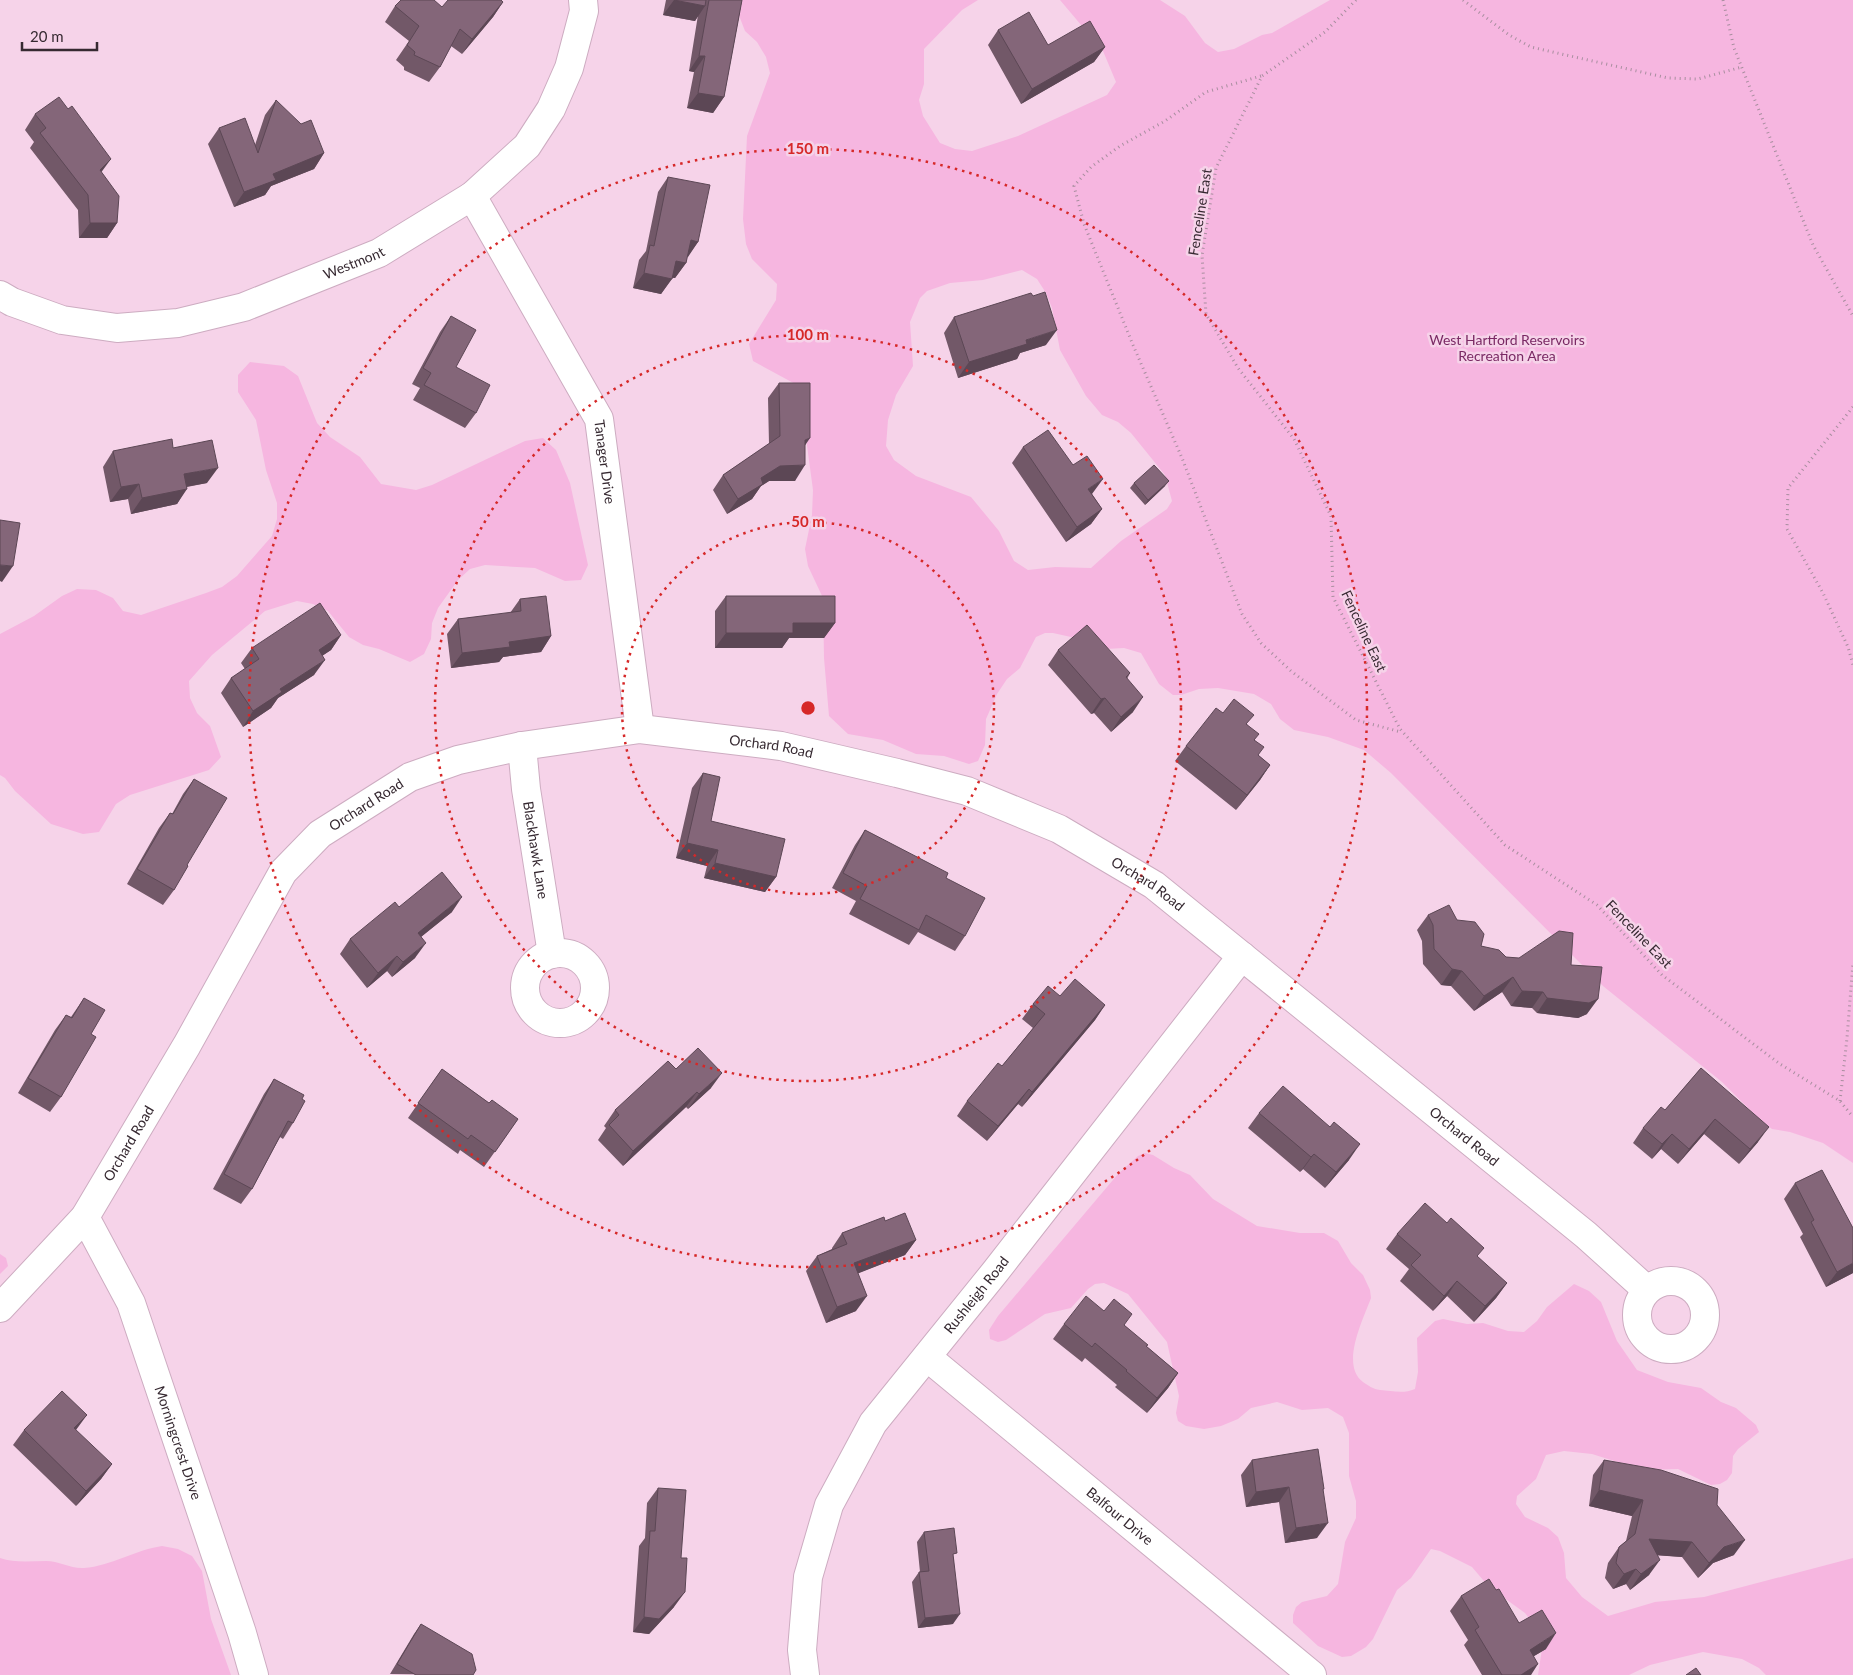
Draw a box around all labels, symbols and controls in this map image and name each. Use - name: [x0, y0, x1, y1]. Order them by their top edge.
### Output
- scale bar: [22, 20, 98, 52]
- text: 20 m: [30, 27, 64, 45]
- text: 150 m: [787, 139, 829, 157]
- street label: Fenceline East: [1184, 167, 1215, 257]
- street label: Westmont: [321, 243, 388, 282]
- text: 100 m: [787, 325, 829, 343]
- park label: West Hartford Reservoirs Recreation Area: [1429, 331, 1585, 364]
- street label: Tanager Drive: [591, 419, 619, 505]
- text: 50 m: [791, 512, 825, 530]
- street label: Fenceline East: [1338, 587, 1391, 674]
- centre of rings: [799, 699, 817, 717]
- street label: Orchard Road: [728, 731, 815, 761]
- street label: Orchard Road: [326, 775, 406, 834]
- street label: Blackhawk Lane: [520, 800, 552, 900]
- street label: Orchard Road: [1108, 853, 1188, 914]
- street label: Fenceline East: [1603, 896, 1676, 971]
- street label: Orchard Road: [99, 1102, 157, 1184]
- street label: Orchard Road: [1426, 1103, 1503, 1169]
- street label: Rushleigh Road: [940, 1253, 1012, 1337]
- street label: Morningcrest Drive: [151, 1383, 206, 1502]
- street label: Balfour Drive: [1083, 1483, 1157, 1548]

